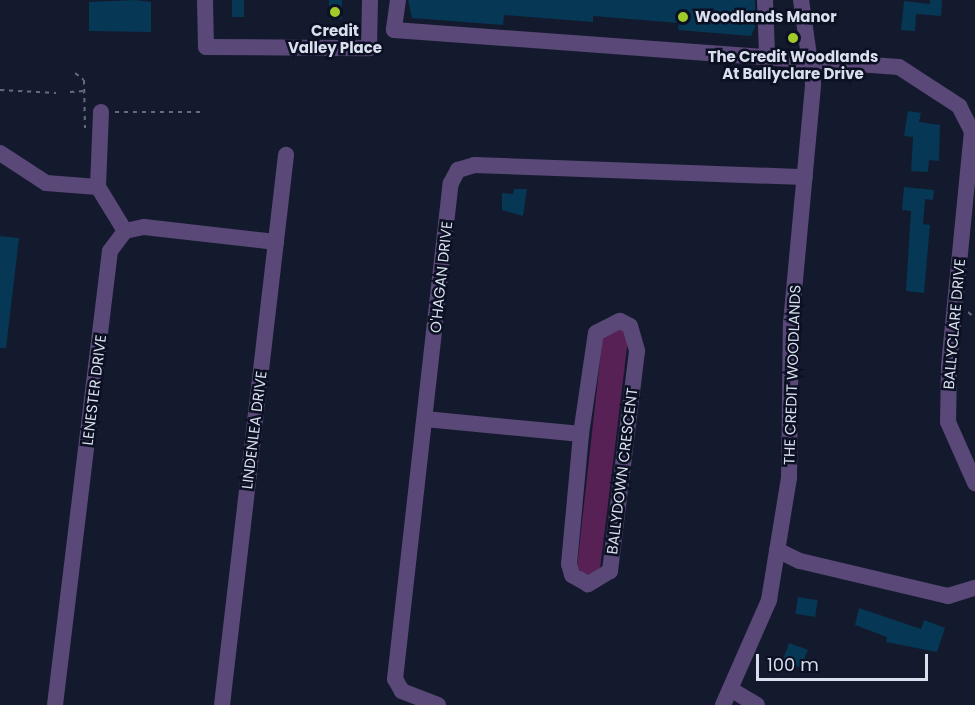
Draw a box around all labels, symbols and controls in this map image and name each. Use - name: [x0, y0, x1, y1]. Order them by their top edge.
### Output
- marker: Credit Valley Place: [328, 5, 342, 19]
- place label: Woodlands Manor: [695, 8, 837, 26]
- marker: Woodlands Manor: [676, 10, 690, 24]
- place label: Credit Valley Place: [288, 21, 382, 56]
- marker: The Credit Woodlands At Ballyclare Drive: [786, 31, 800, 45]
- place label: The Credit Woodlands At Ballyclare Drive: [708, 47, 878, 82]
- street label: O'HAGAN DRIVE: [426, 220, 456, 334]
- street label: BALLYCLARE DRIVE: [939, 258, 969, 390]
- street label: THE CREDIT WOODLANDS: [780, 285, 804, 465]
- street label: LENESTER DRIVE: [78, 334, 110, 446]
- street label: LINDENLEA DRIVE: [238, 370, 270, 490]
- street label: BALLYDOWN CRESCENT: [603, 387, 641, 555]
- scale bar: [759, 642, 932, 680]
- text: 100 m: [767, 652, 819, 677]

